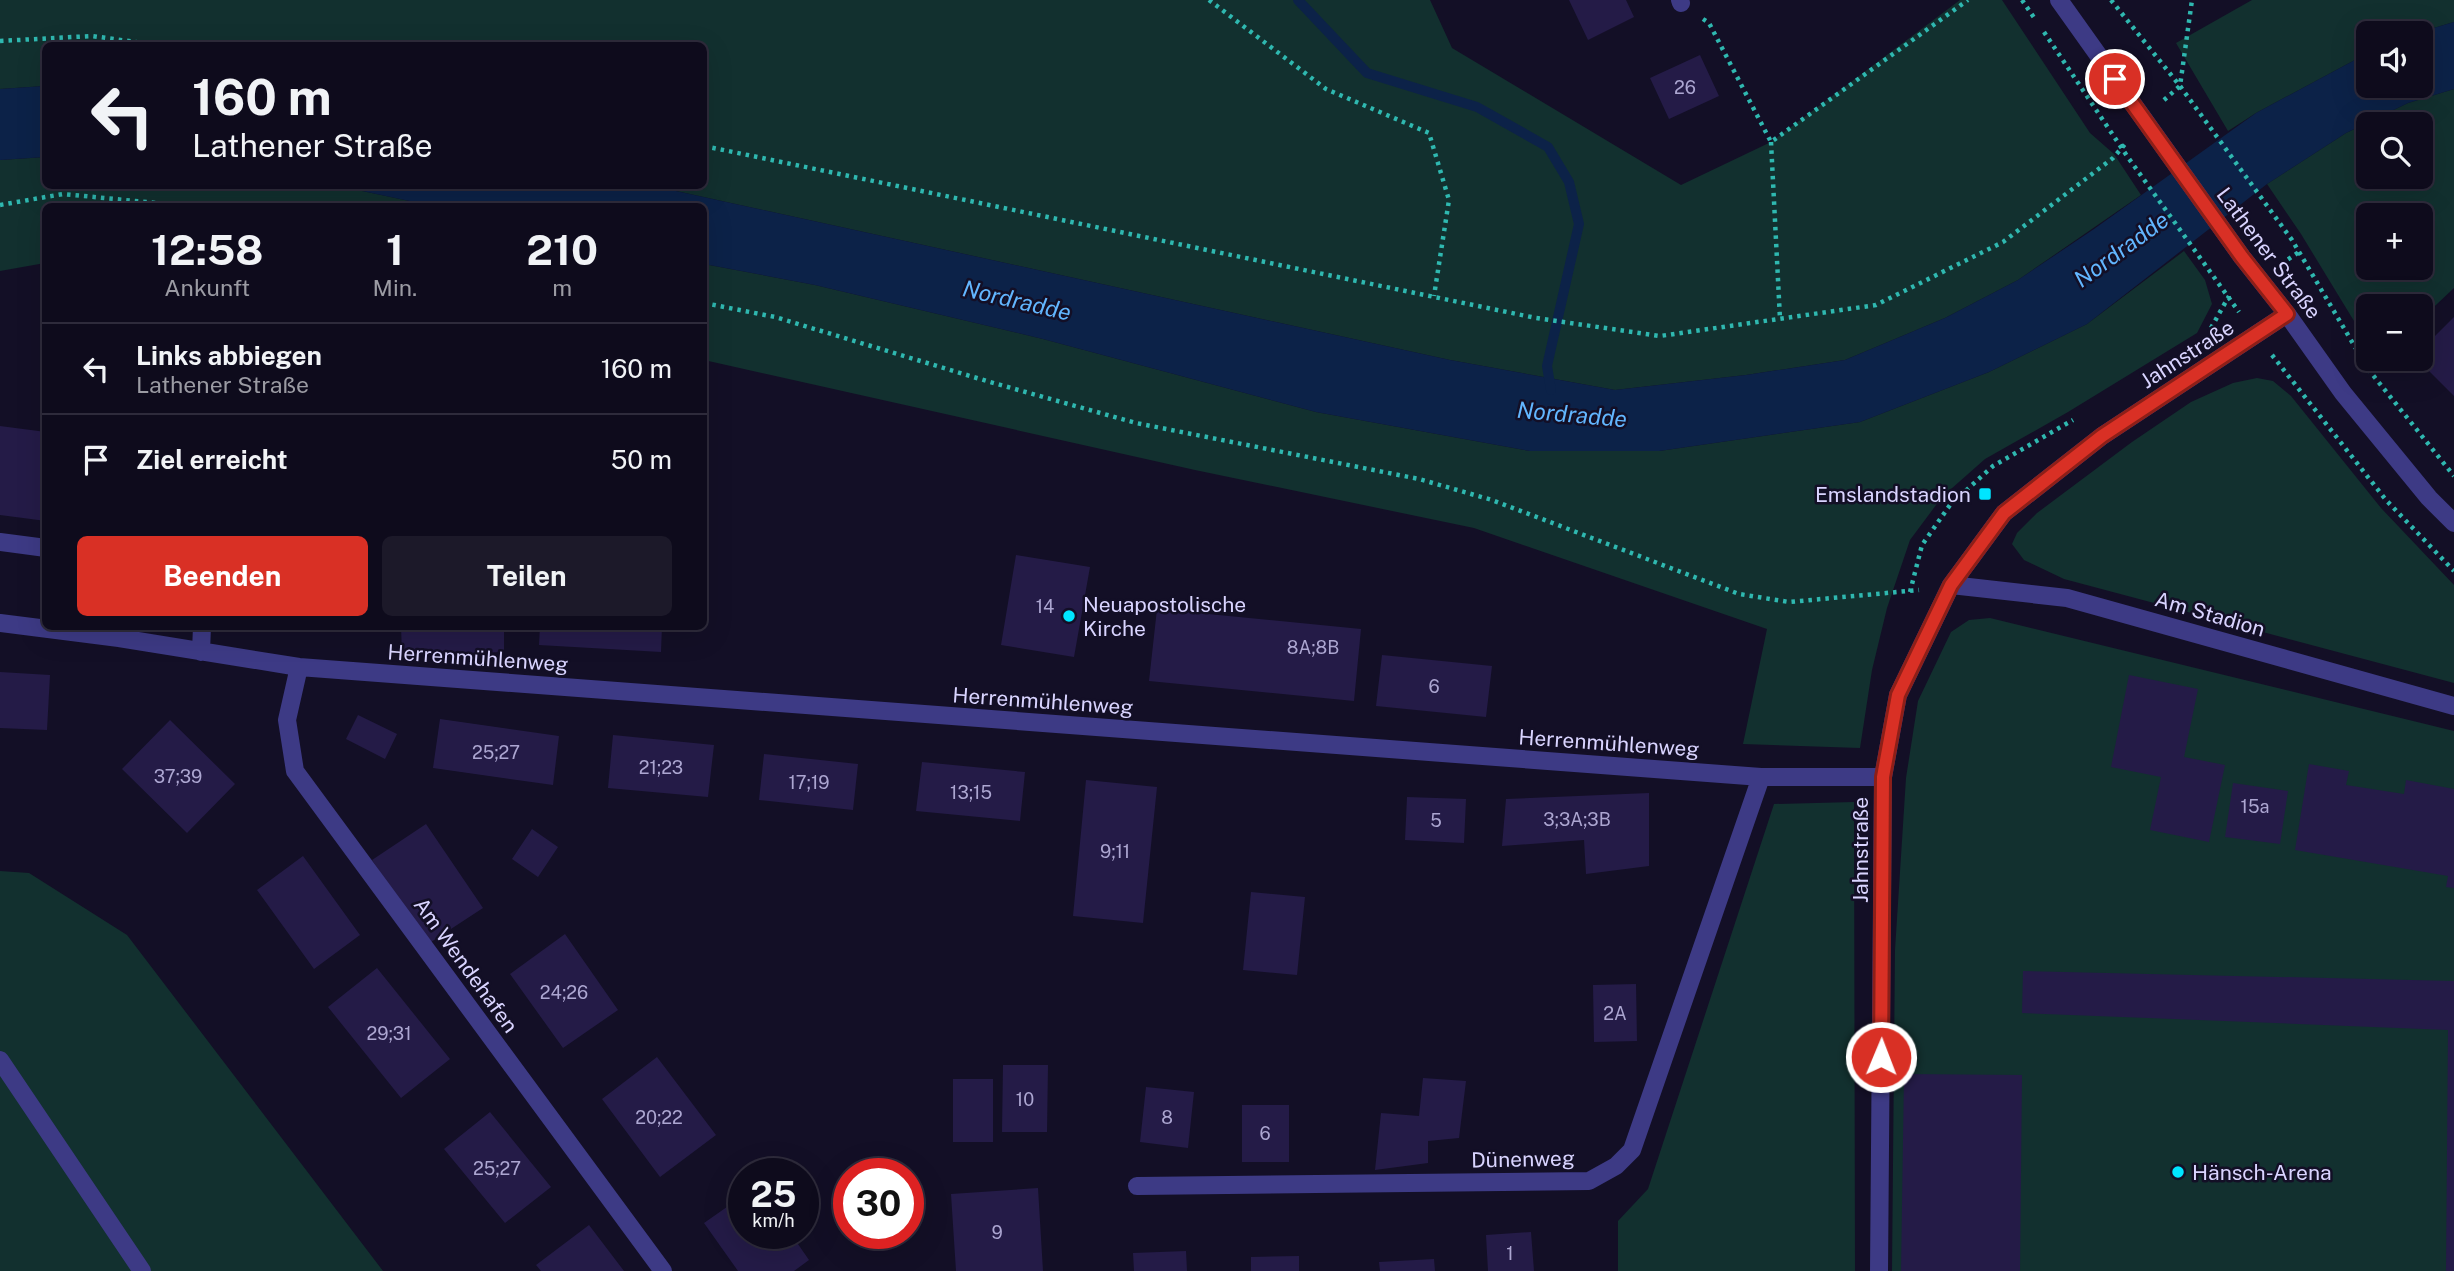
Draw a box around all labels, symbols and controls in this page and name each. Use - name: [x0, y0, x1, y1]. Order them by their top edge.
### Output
- map controls: [2356, 21, 2433, 371]
- button: sound: [2356, 21, 2433, 98]
- pin: [2085, 49, 2145, 109]
- icon: arrive: [2096, 60, 2134, 98]
- text: 160 m: [192, 68, 332, 126]
- icon: left: [77, 70, 168, 161]
- house number: 26: [1674, 77, 1696, 98]
- button: search: [2356, 112, 2433, 189]
- text: Lathener Straße: [192, 127, 433, 164]
- street label: Lathener Straße: [2211, 182, 2327, 324]
- button: +: [2356, 203, 2433, 280]
- water label: Nordradde: [2068, 206, 2174, 292]
- text: 12:58: [151, 225, 264, 274]
- text: 1: [386, 225, 404, 274]
- text: 210: [526, 225, 598, 274]
- text: Ankunft: [164, 274, 250, 301]
- text: Min.: [373, 274, 417, 301]
- text: m: [552, 274, 572, 301]
- water label: Nordradde: [960, 274, 1074, 326]
- button: −: [2356, 294, 2433, 371]
- street label: Jahnstraße: [2136, 315, 2238, 393]
- text: Links abbiegen: [136, 340, 322, 371]
- icon: left: [77, 350, 115, 388]
- text: 160 m: [601, 353, 672, 384]
- text: Lathener Straße: [136, 371, 309, 398]
- water label: Nordradde: [1516, 396, 1628, 432]
- icon: arrive: [77, 441, 115, 479]
- text: Ziel erreicht: [136, 444, 288, 475]
- text: 50 m: [611, 444, 672, 475]
- place label: Emslandstadion: [1815, 482, 1971, 507]
- marker: Emslandstadion: [1977, 486, 1993, 502]
- button: Beenden: [77, 536, 368, 616]
- button: Teilen: [382, 536, 672, 616]
- street label: Am Stadion: [2152, 586, 2268, 642]
- place label: Neuapostolische Kirche: [1083, 592, 1246, 641]
- house number: 14: [1036, 596, 1054, 617]
- marker: Neuapostolische Kirche: [1061, 608, 1077, 624]
- house number: 8A;8B: [1287, 637, 1339, 658]
- street label: Herrenmühlenweg: [387, 639, 569, 677]
- house number: 6: [1428, 676, 1440, 697]
- street label: Herrenmühlenweg: [952, 682, 1134, 720]
- street label: Herrenmühlenweg: [1518, 724, 1700, 762]
- house number: 25;27: [472, 742, 520, 763]
- house number: 21;23: [639, 757, 683, 778]
- house number: 37;39: [154, 766, 202, 787]
- house number: 17;19: [788, 772, 830, 793]
- house number: 13;15: [950, 782, 992, 803]
- house number: 15a: [2241, 796, 2269, 817]
- street label: Jahnstraße: [1848, 797, 1873, 903]
- house number: 3;3A;3B: [1543, 809, 1611, 830]
- house number: 5: [1430, 810, 1442, 831]
- house number: 9;11: [1100, 841, 1130, 862]
- street label: Am Wendehafen: [409, 893, 523, 1037]
- house number: 24;26: [540, 982, 588, 1003]
- house number: 2A: [1603, 1003, 1627, 1024]
- position arrow: [1844, 1020, 1918, 1094]
- house number: 29;31: [367, 1023, 411, 1044]
- house number: 10: [1016, 1089, 1034, 1110]
- house number: 20;22: [635, 1107, 683, 1128]
- house number: 8: [1161, 1107, 1173, 1128]
- house number: 6: [1259, 1123, 1271, 1144]
- street label: Dünenweg: [1471, 1146, 1575, 1172]
- house number: 25;27: [473, 1158, 521, 1179]
- speed limit sign: 30: [833, 1158, 924, 1249]
- place label: Hänsch-Arena: [2192, 1160, 2332, 1185]
- marker: Hänsch-Arena: [2170, 1164, 2186, 1180]
- text: 25: [751, 1174, 796, 1215]
- text: km/h: [752, 1210, 795, 1231]
- house number: 9: [991, 1222, 1003, 1243]
- house number: 1: [1506, 1243, 1514, 1264]

